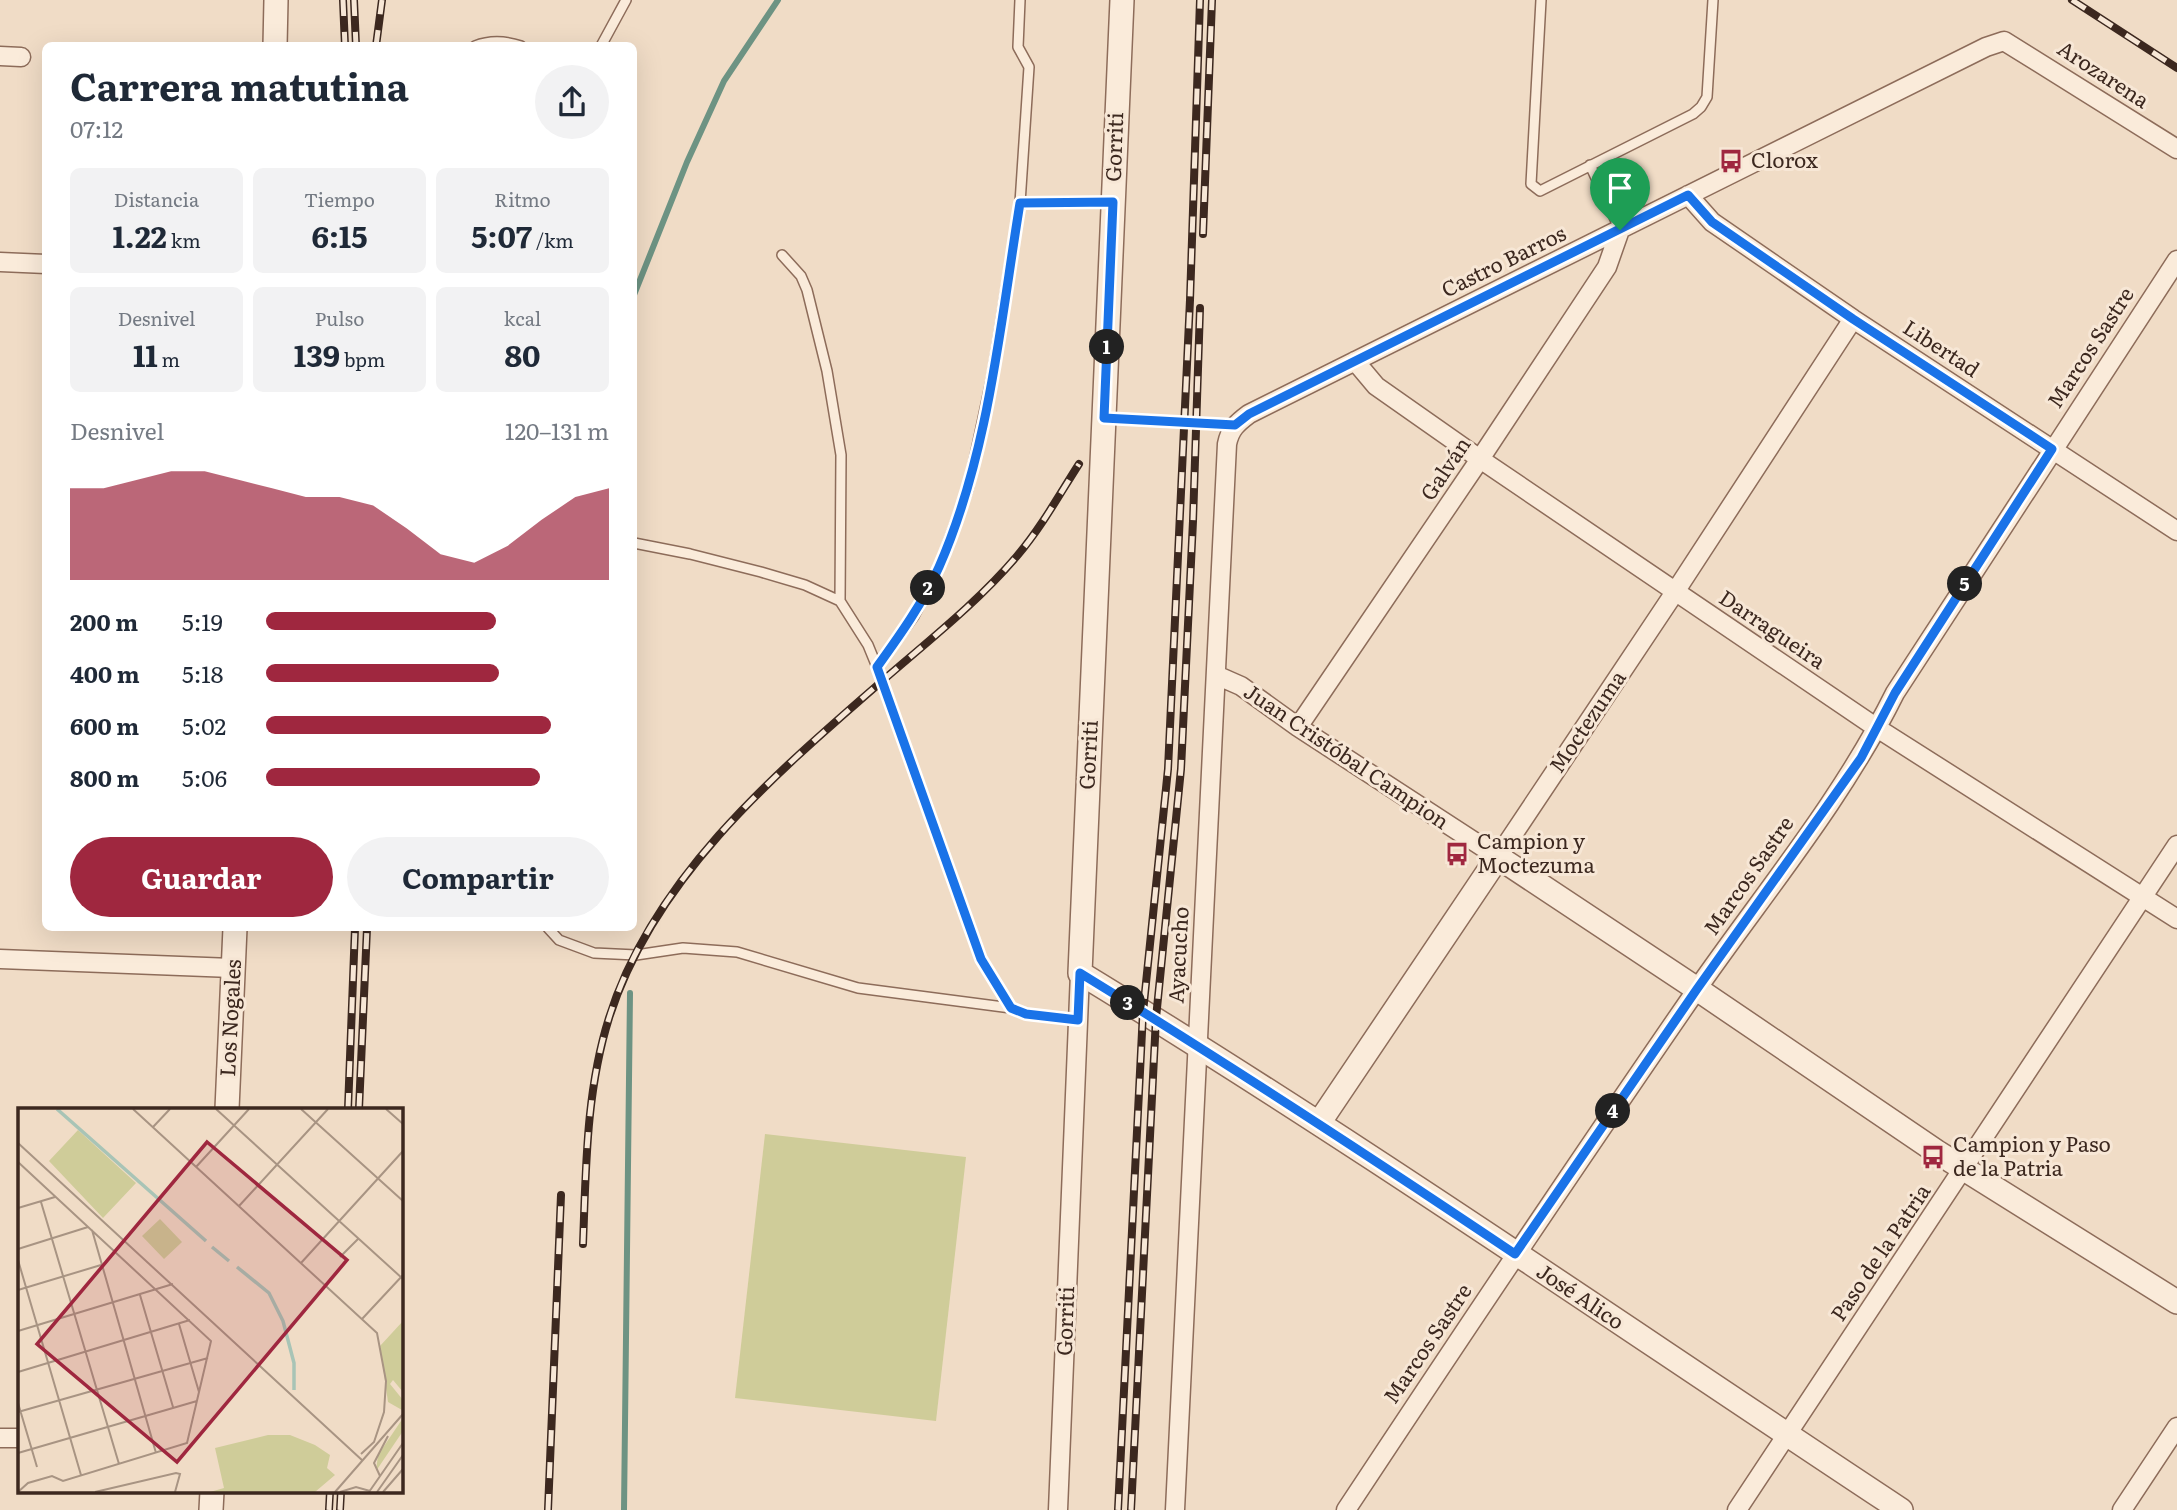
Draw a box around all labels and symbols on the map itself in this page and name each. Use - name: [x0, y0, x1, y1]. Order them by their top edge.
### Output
- street label: Arozarena: [2052, 32, 2157, 115]
- street label: Gorriti: [1096, 112, 1129, 182]
- place label: Clorox: [1751, 143, 1818, 174]
- bus stop icon: Clorox: [1717, 147, 1745, 175]
- pin: [1590, 158, 1650, 230]
- street label: Castro Barros: [1435, 216, 1570, 303]
- street label: Marcos Sastre: [2038, 280, 2140, 413]
- street label: Libertad: [1898, 311, 1987, 383]
- pin: 1: [1090, 330, 1124, 364]
- street label: Galván: [1411, 430, 1477, 506]
- pin: 5: [1948, 566, 1982, 602]
- pin: 2: [911, 570, 946, 606]
- street label: Darragueira: [1714, 581, 1833, 675]
- street label: Moctezuma: [1540, 663, 1632, 778]
- street label: Juan Cristóbal Campion: [1239, 675, 1456, 835]
- street label: Gorriti: [1069, 719, 1104, 790]
- street label: Marcos Sastre: [1694, 809, 1800, 940]
- place label: Campion y Moctezuma: [1477, 824, 1595, 879]
- bus stop icon: Campion y Moctezuma: [1443, 840, 1471, 868]
- street label: Ayacucho: [1158, 906, 1195, 1004]
- street label: Los Nogales: [210, 958, 247, 1077]
- pin: 3: [1110, 986, 1146, 1020]
- pin: 4: [1596, 1094, 1630, 1128]
- inset map: [18, 1108, 402, 1492]
- place label: Campion y Paso de la Patria: [1953, 1127, 2111, 1182]
- bus stop icon: Campion y Paso de la Patria: [1919, 1143, 1947, 1171]
- street label: Paso de la Patria: [1821, 1176, 1937, 1326]
- street label: José Alico: [1531, 1254, 1631, 1336]
- street label: Marcos Sastre: [1374, 1276, 1478, 1409]
- street label: Gorriti: [1047, 1286, 1080, 1356]

